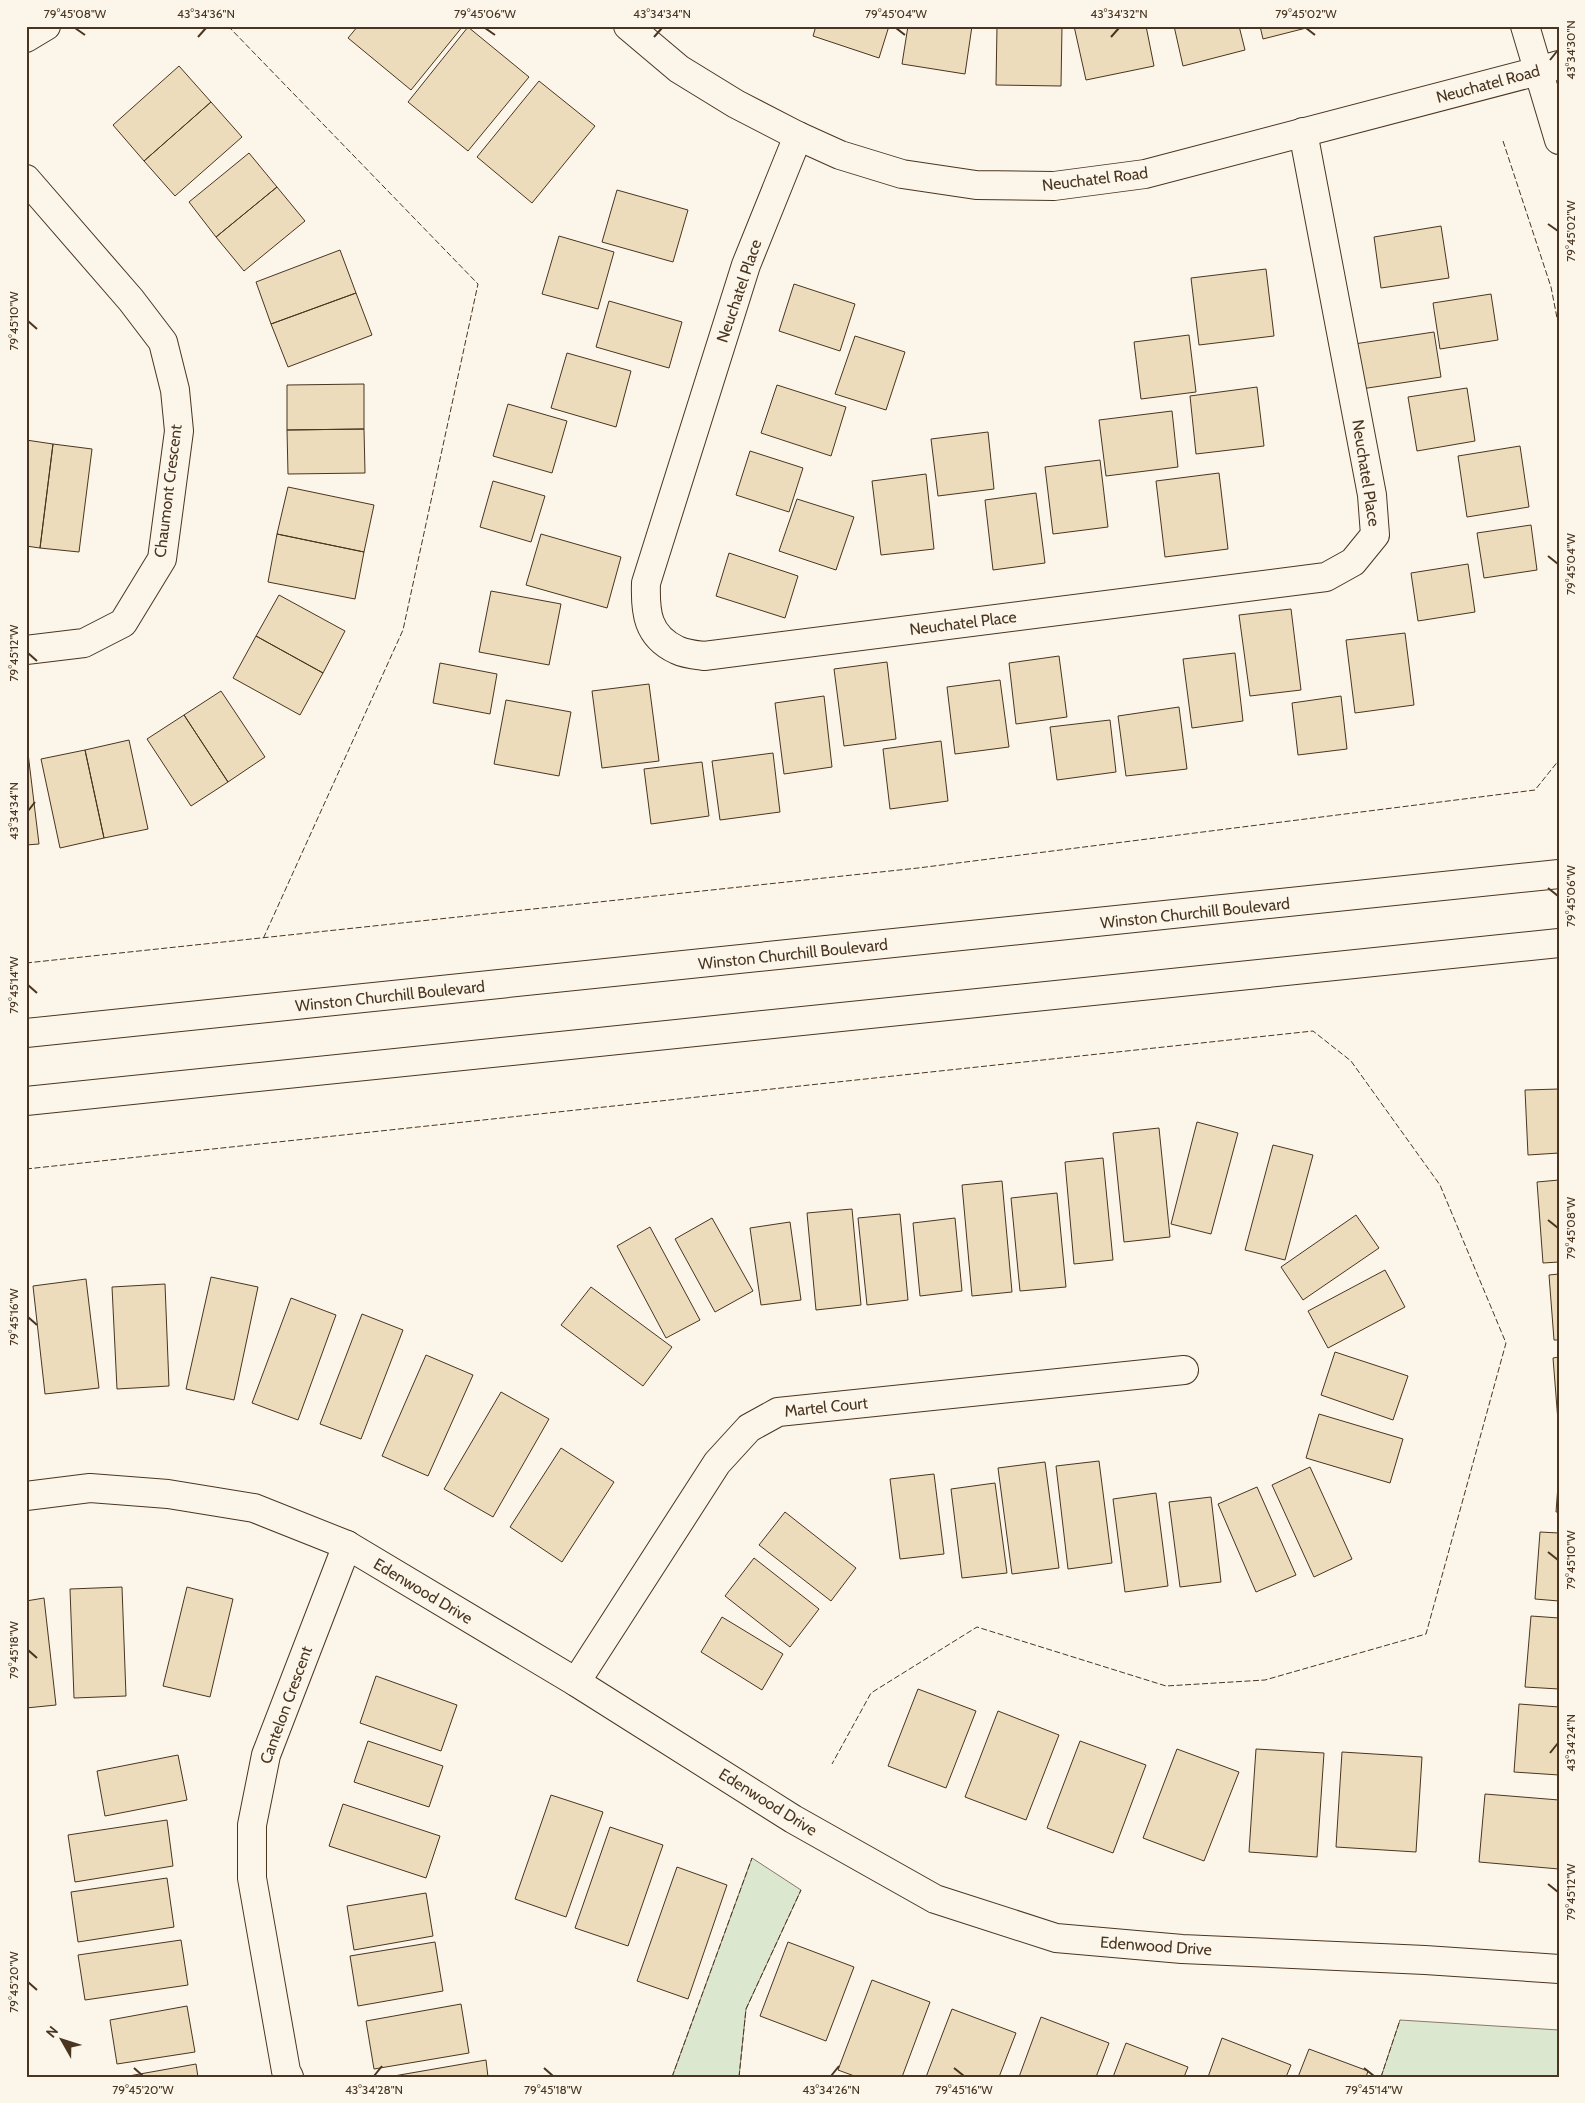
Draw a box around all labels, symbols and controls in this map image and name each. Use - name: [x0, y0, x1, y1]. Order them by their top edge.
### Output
- text: 79°45'08"W: [44, 6, 107, 21]
- text: 43°34'36"N: [177, 6, 235, 21]
- text: 79°45'06"W: [454, 6, 517, 21]
- text: 43°34'34"N: [633, 6, 691, 21]
- text: 79°45'04"W: [865, 6, 928, 21]
- text: 43°34'32"N: [1090, 6, 1148, 21]
- text: 79°45'02"W: [1275, 6, 1337, 21]
- text: 43°34'30"N: [1563, 20, 1578, 80]
- street label: Neuchatel Road: [1434, 61, 1542, 107]
- street label: Neuchatel Road: [1041, 163, 1149, 195]
- text: 79°45'02"W: [1563, 200, 1578, 262]
- street label: Neuchatel Place: [712, 237, 766, 345]
- text: 79°45'10"W: [6, 291, 21, 351]
- street label: Neuchatel Place: [1348, 418, 1384, 528]
- street label: Chaumont Crescent: [150, 423, 186, 559]
- text: 79°45'04"W: [1563, 532, 1578, 595]
- street label: Neuchatel Place: [908, 607, 1018, 639]
- text: 79°45'12"W: [6, 624, 21, 681]
- text: 43°34'34"N: [6, 782, 21, 840]
- text: 79°45'06"W: [1563, 864, 1578, 927]
- street label: Winston Churchill Boulevard: [1099, 894, 1291, 932]
- street label: Winston Churchill Boulevard: [697, 935, 889, 973]
- text: 79°45'14"W: [6, 956, 21, 1014]
- street label: Winston Churchill Boulevard: [294, 977, 486, 1015]
- text: 79°45'08"W: [1563, 1196, 1578, 1259]
- text: 79°45'16"W: [6, 1288, 21, 1346]
- street label: Martel Court: [783, 1393, 869, 1421]
- text: 79°45'10"W: [1563, 1530, 1578, 1590]
- street label: Edenwood Drive: [370, 1554, 476, 1628]
- text: 79°45'18"W: [6, 1620, 21, 1679]
- street label: Cantelon Crescent: [256, 1643, 316, 1766]
- text: 43°34'24"N: [1563, 1714, 1578, 1772]
- street label: Edenwood Drive: [715, 1764, 821, 1840]
- text: 79°45'12"W: [1563, 1863, 1578, 1920]
- street label: Edenwood Drive: [1099, 1933, 1213, 1959]
- text: 79°45'20"W: [6, 1951, 21, 2013]
- north arrow: [38, 2016, 88, 2066]
- text: N: [42, 2022, 62, 2041]
- text: 79°45'20"W: [112, 2082, 174, 2097]
- text: 43°34'28"N: [345, 2082, 403, 2097]
- text: 79°45'18"W: [524, 2082, 583, 2097]
- text: 43°34'26"N: [802, 2082, 860, 2097]
- text: 79°45'16"W: [935, 2082, 993, 2097]
- text: 79°45'14"W: [1345, 2082, 1403, 2097]

